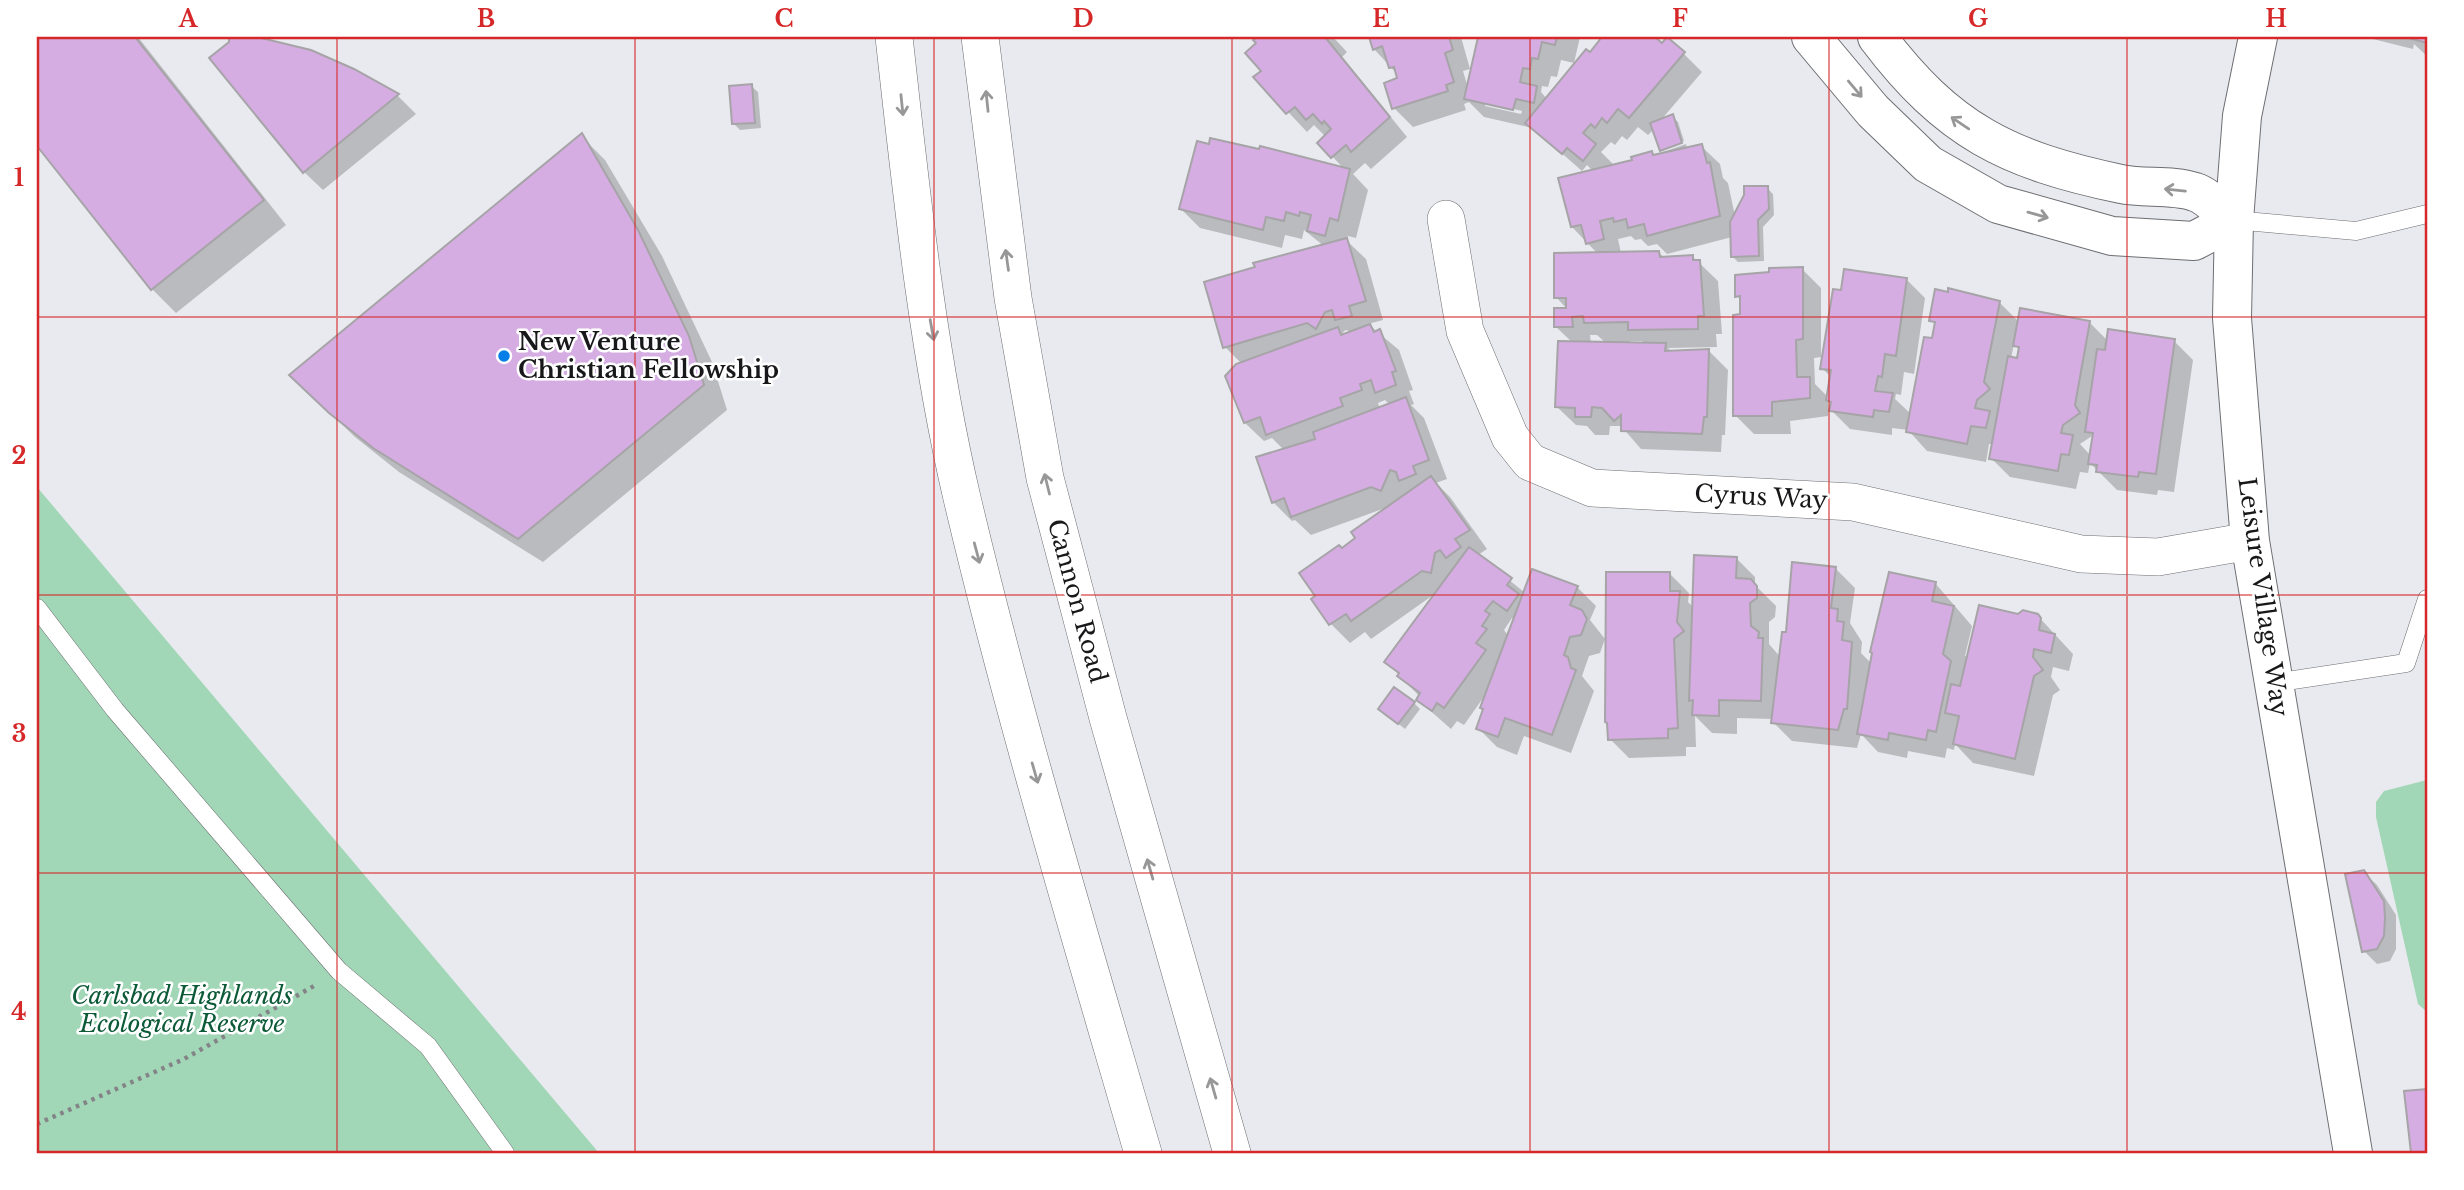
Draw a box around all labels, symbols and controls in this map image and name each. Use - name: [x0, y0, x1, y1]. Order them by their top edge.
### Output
- text: A: [178, 5, 199, 33]
- text: B: [477, 5, 495, 33]
- text: C: [775, 5, 793, 33]
- text: D: [1072, 5, 1094, 33]
- text: E: [1372, 5, 1390, 33]
- text: F: [1672, 5, 1688, 33]
- text: G: [1968, 5, 1988, 33]
- text: H: [2265, 5, 2287, 33]
- one-way arrow: [1847, 80, 1863, 98]
- one-way arrow: [980, 90, 993, 113]
- one-way arrow: [895, 93, 908, 115]
- one-way arrow: [1951, 116, 1970, 130]
- text: 1: [14, 164, 24, 192]
- one-way arrow: [2164, 183, 2187, 196]
- one-way arrow: [2027, 209, 2049, 222]
- one-way arrow: [1001, 249, 1014, 272]
- one-way arrow: [926, 318, 939, 341]
- place label: New Venture Christian Fellowship: [518, 327, 779, 384]
- marker: New Venture Christian Fellowship: [496, 348, 512, 364]
- text: 2: [12, 442, 26, 470]
- one-way arrow: [1040, 473, 1053, 496]
- street label: Leisure Village Way: [2232, 476, 2295, 719]
- street label: Cyrus Way: [1694, 479, 1829, 515]
- street label: Cannon Road: [1042, 516, 1113, 686]
- one-way arrow: [971, 541, 984, 564]
- text: 3: [12, 720, 26, 748]
- one-way arrow: [1029, 761, 1042, 784]
- one-way arrow: [1143, 858, 1156, 880]
- park label: Carlsbad Highlands Ecological Reserve: [71, 981, 293, 1038]
- text: 4: [11, 998, 27, 1026]
- one-way arrow: [1206, 1077, 1219, 1099]

